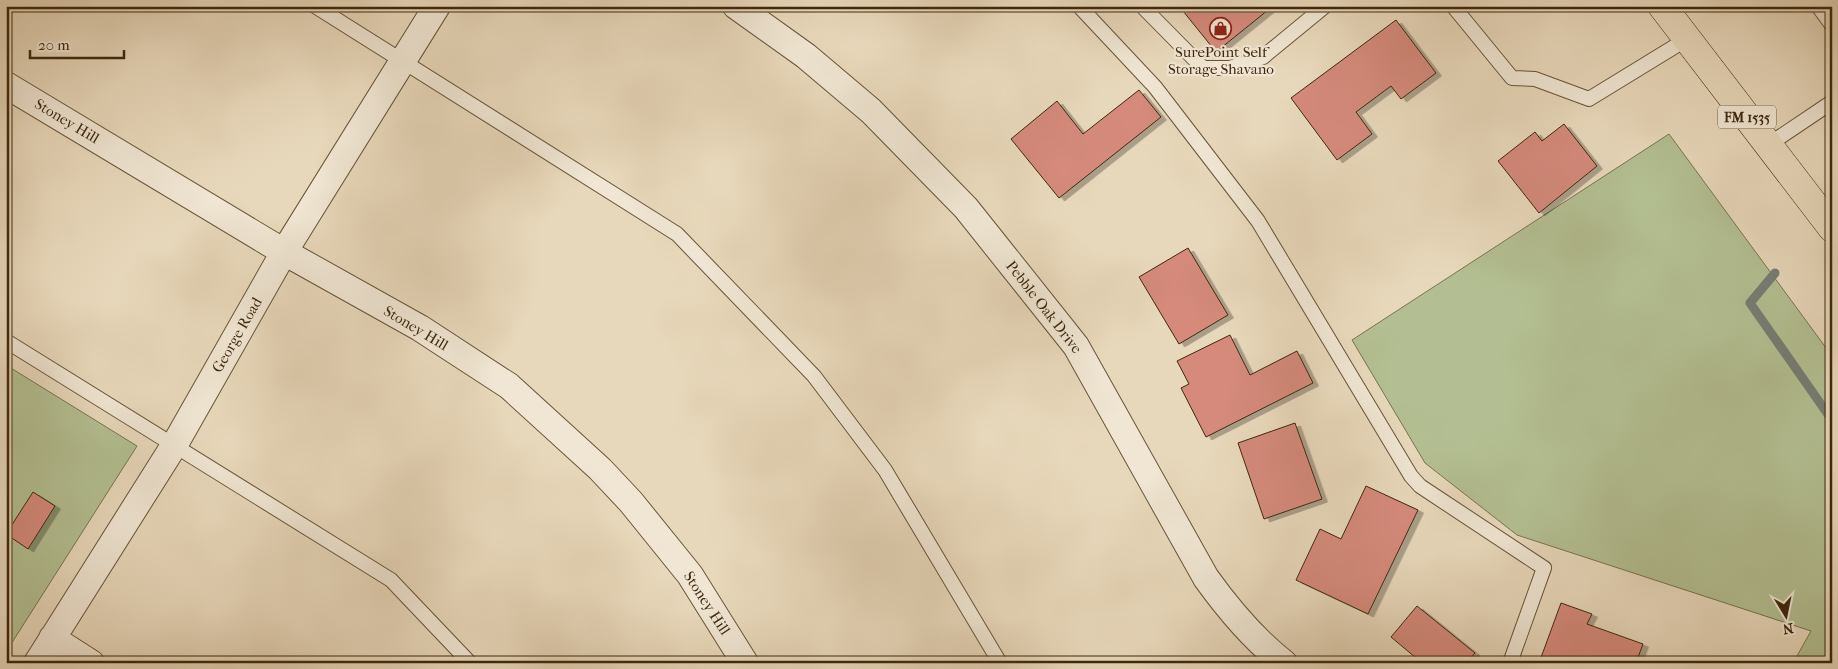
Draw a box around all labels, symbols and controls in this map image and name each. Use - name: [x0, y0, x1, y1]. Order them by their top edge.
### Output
- shop icon: SurePoint Self Storage Shavano: [1209, 17, 1233, 41]
- scale bar: [30, 28, 124, 60]
- text: 20 m: [38, 36, 70, 54]
- place label: SurePoint Self Storage Shavano: [1168, 43, 1274, 78]
- street label: Stoney Hill: [31, 95, 103, 147]
- road number: FM 1535: [1718, 105, 1776, 128]
- street label: Pebble Oak Drive: [1002, 257, 1086, 357]
- street label: George Road: [208, 293, 266, 376]
- street label: Stoney Hill: [380, 302, 452, 354]
- street label: Stoney Hill: [680, 568, 734, 638]
- north arrow: [1760, 592, 1810, 642]
- text: N: [1781, 619, 1795, 638]

